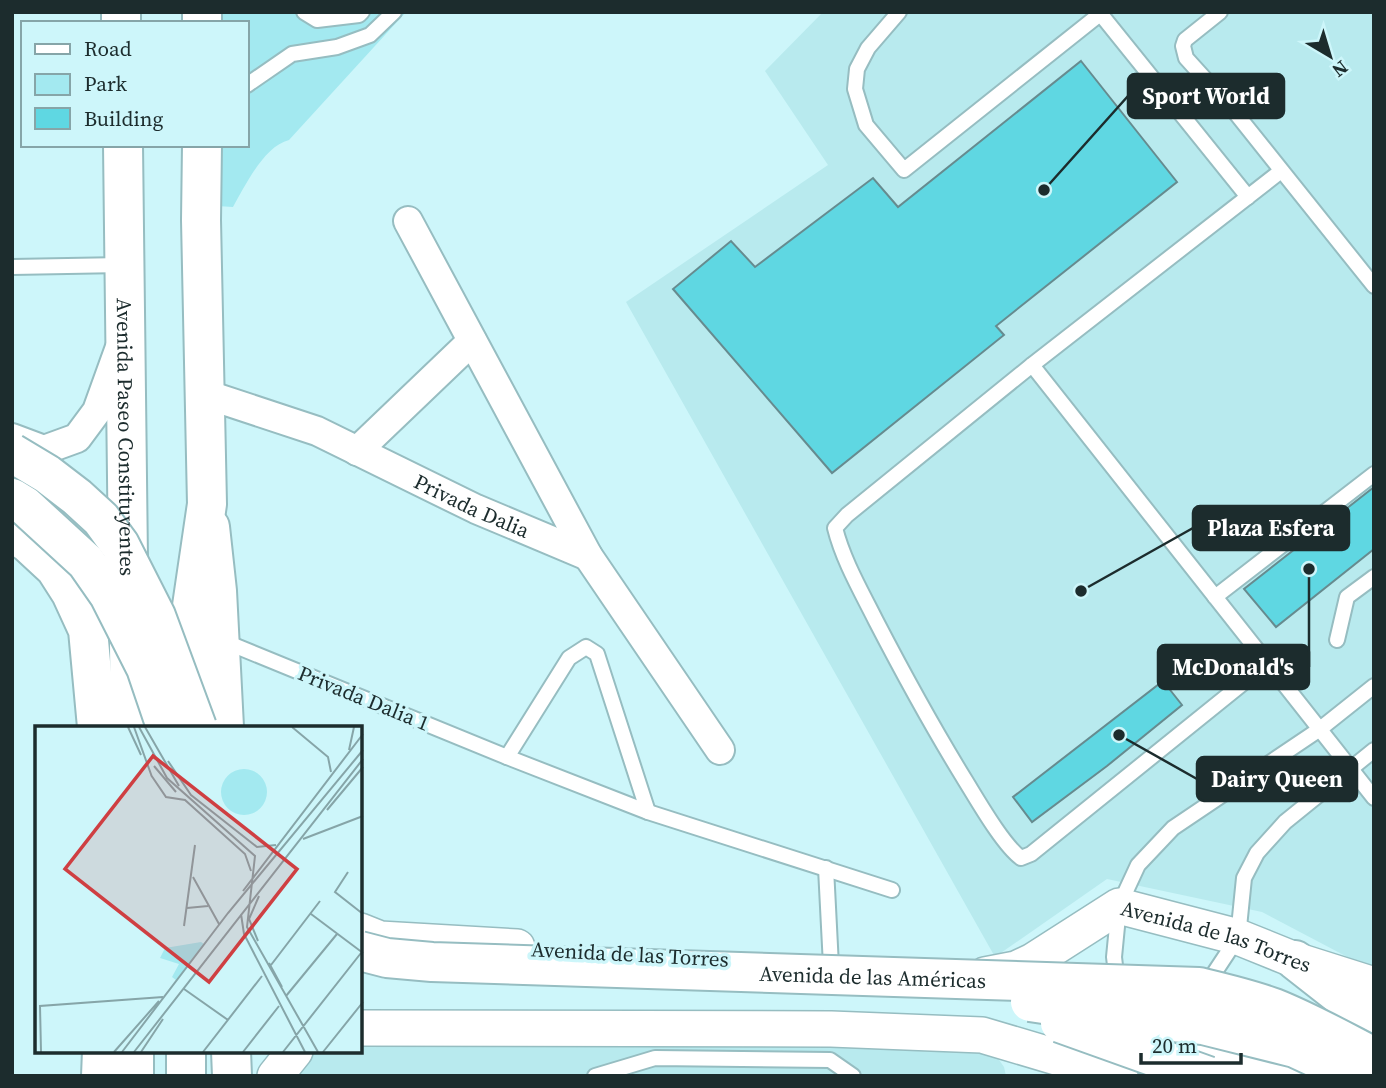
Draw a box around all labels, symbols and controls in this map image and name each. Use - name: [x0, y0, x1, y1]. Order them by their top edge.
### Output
- legend: [21, 21, 248, 147]
- north arrow: [1295, 21, 1365, 91]
- text: Road: [84, 34, 132, 63]
- text: N: [1327, 55, 1354, 84]
- text: Park: [84, 69, 128, 98]
- callout: Sport World: [1128, 74, 1284, 118]
- text: Sport World: [1142, 80, 1270, 112]
- text: Building: [84, 104, 163, 133]
- street label: Avenida Paseo Constituyentes: [110, 298, 143, 576]
- street label: Privada Dalia: [409, 466, 534, 545]
- callout: Plaza Esfera: [1193, 506, 1349, 550]
- text: Plaza Esfera: [1207, 512, 1336, 544]
- callout: McDonald's: [1158, 645, 1309, 689]
- text: McDonald's: [1172, 651, 1294, 683]
- street label: Privada Dalia 1: [294, 658, 434, 738]
- inset map: [35, 726, 362, 1053]
- callout: Dairy Queen: [1197, 757, 1357, 801]
- text: Dairy Queen: [1211, 763, 1343, 795]
- street label: Avenida de las Torres: [1118, 893, 1315, 979]
- street label: Avenida de las Torres: [530, 934, 730, 974]
- street label: Avenida de las Américas: [759, 958, 987, 995]
- scale bar: [1141, 1021, 1241, 1066]
- text: 20 m: [1152, 1031, 1197, 1060]

